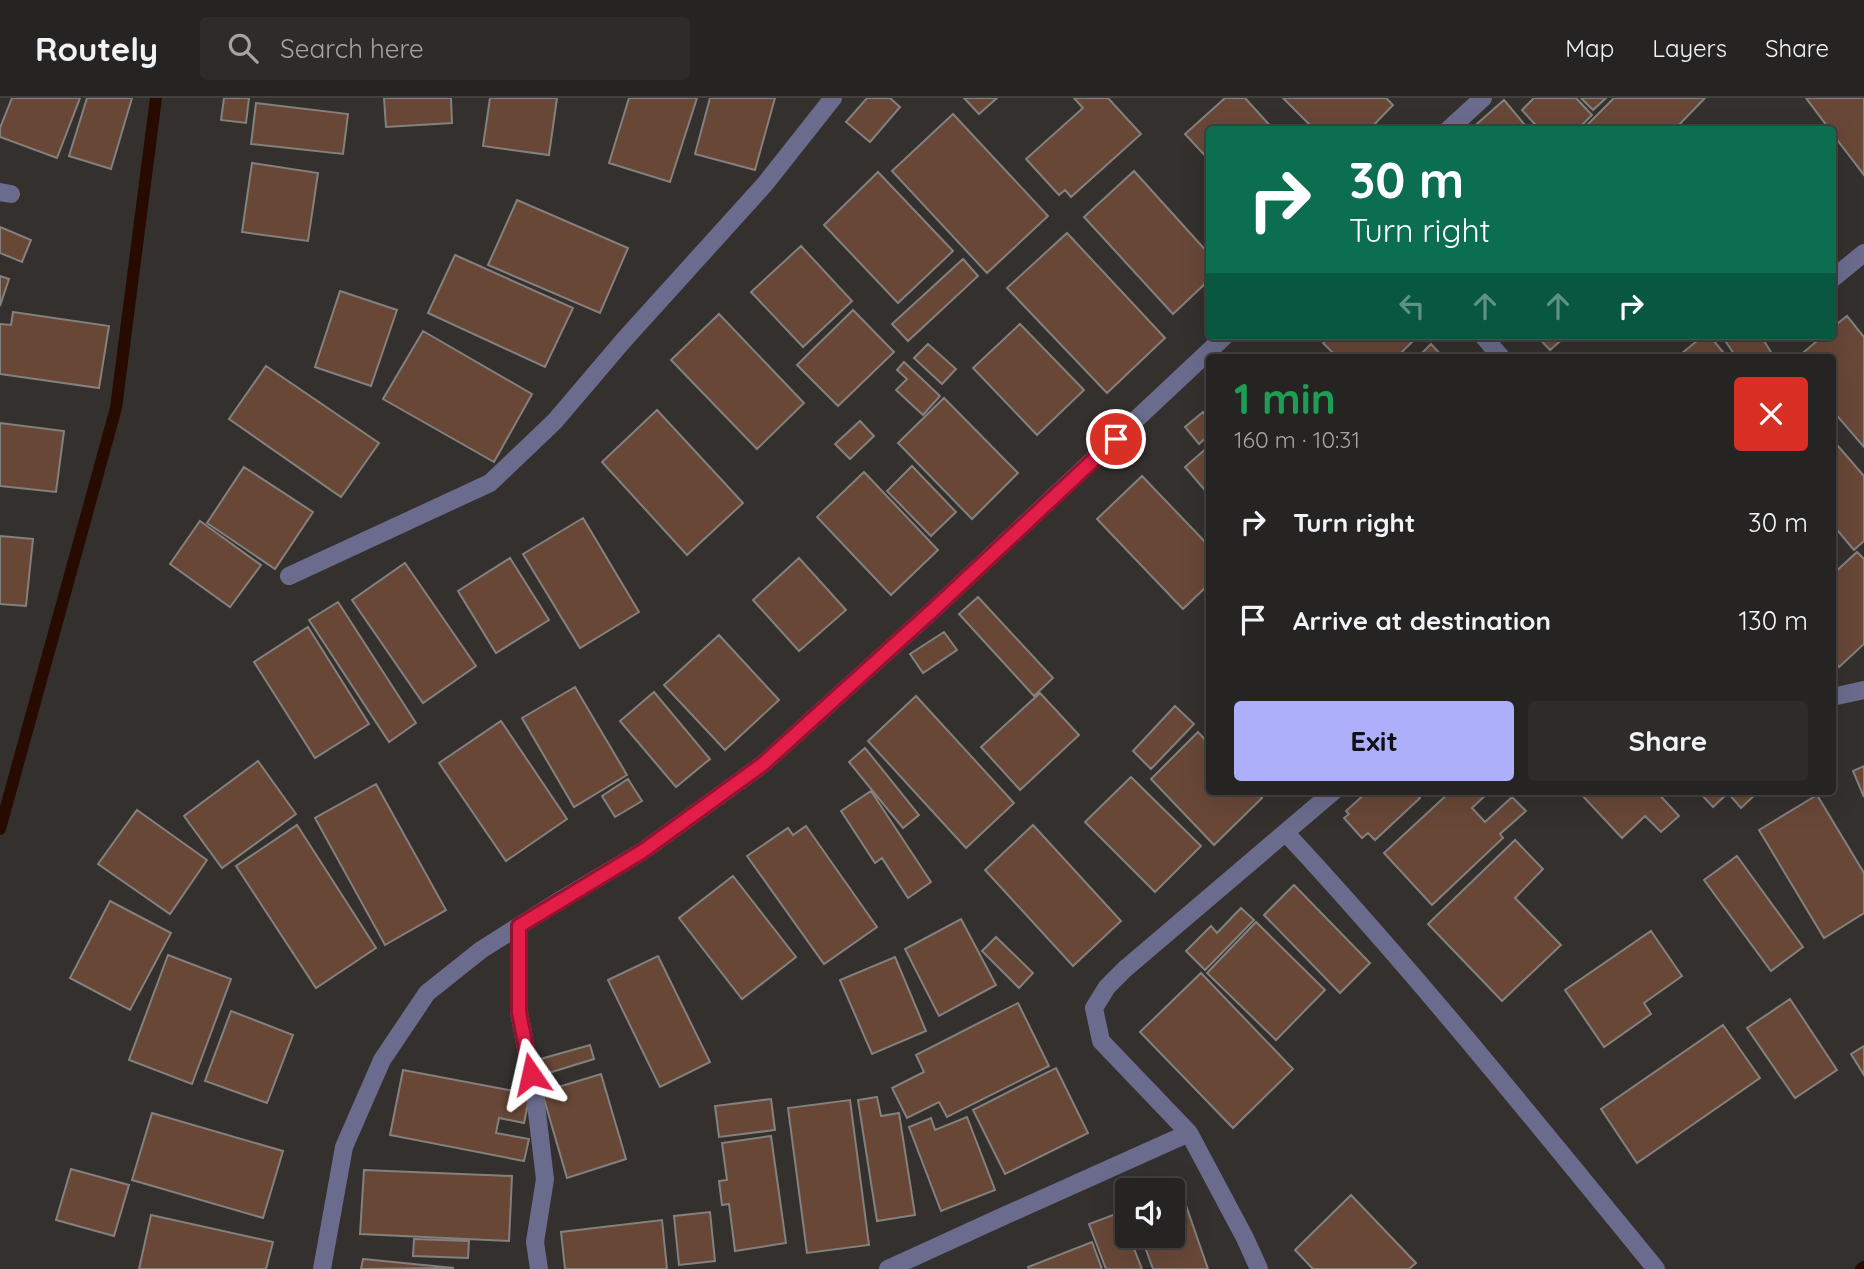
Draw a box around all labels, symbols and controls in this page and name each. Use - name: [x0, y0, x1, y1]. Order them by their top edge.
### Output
- search box: [200, 17, 690, 80]
- text: Routely: [35, 28, 158, 69]
- icon: search: [224, 29, 262, 67]
- text: Search here: [280, 32, 424, 65]
- text: Map: [1565, 33, 1614, 63]
- text: Layers: [1652, 33, 1727, 63]
- text: Share: [1765, 33, 1829, 63]
- text: 30 m: [1349, 149, 1464, 210]
- icon: right: [1234, 154, 1325, 245]
- text: Turn right: [1349, 210, 1490, 250]
- icon: left: [1393, 287, 1431, 325]
- icon: ahead: [1466, 287, 1504, 325]
- icon: ahead: [1539, 287, 1577, 325]
- icon: right: [1612, 287, 1650, 325]
- text: 1 min: [1234, 372, 1336, 425]
- button: close: [1734, 377, 1808, 451]
- pin: [1086, 409, 1146, 469]
- icon: arrive: [1097, 420, 1135, 458]
- text: 160 m · 10:31: [1234, 425, 1360, 454]
- icon: right: [1234, 503, 1272, 541]
- text: Turn right: [1293, 506, 1415, 539]
- text: 30 m: [1748, 506, 1808, 539]
- icon: arrive: [1234, 601, 1272, 639]
- text: Arrive at destination: [1293, 604, 1551, 637]
- text: 130 m: [1738, 604, 1808, 637]
- button: Exit: [1234, 701, 1514, 781]
- button: Share: [1528, 701, 1808, 781]
- position arrow: [494, 1037, 568, 1111]
- map controls: [1115, 1178, 1185, 1248]
- button: sound: [1115, 1178, 1185, 1248]

